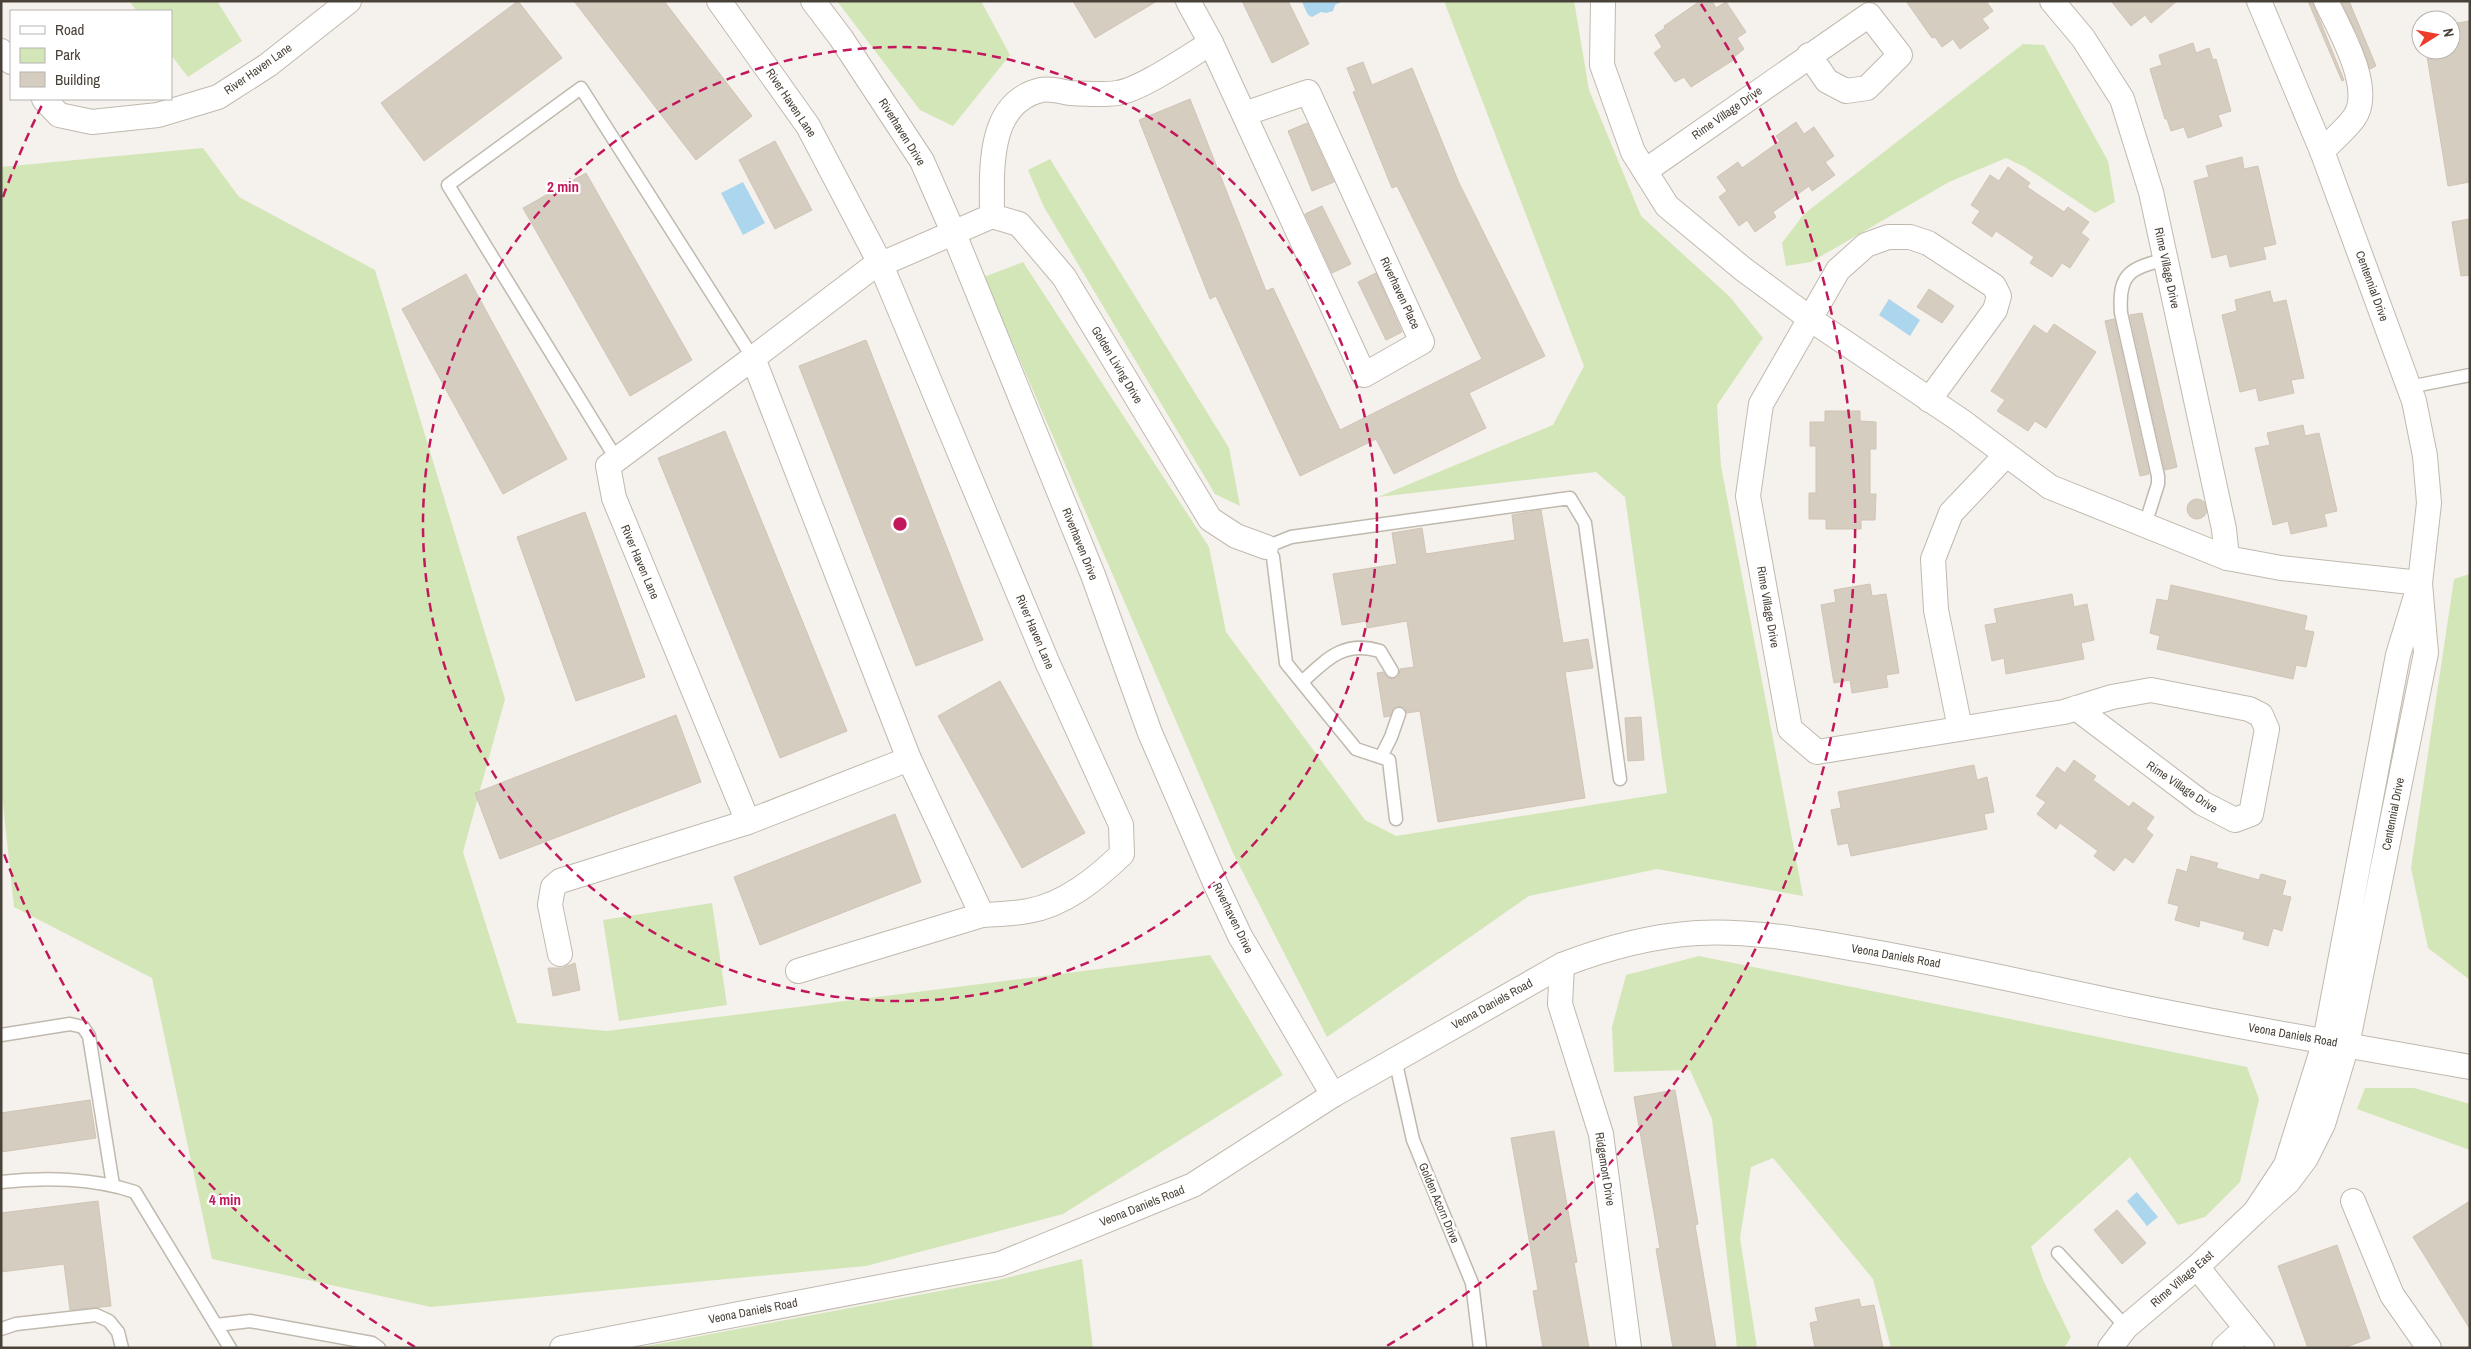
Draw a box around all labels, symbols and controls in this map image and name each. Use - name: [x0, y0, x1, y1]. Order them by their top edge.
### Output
- legend: [10, 10, 172, 100]
- north arrow: [2411, 10, 2461, 60]
- text: Road: [55, 19, 84, 40]
- text: N: [2439, 27, 2458, 38]
- street label: River Haven Lane: [221, 40, 295, 98]
- text: Park: [55, 44, 81, 65]
- street label: River Haven Lane: [762, 66, 820, 140]
- text: Building: [55, 69, 100, 90]
- street label: Rime Village Drive: [1689, 83, 1765, 143]
- street label: Riverhaven Drive: [875, 95, 929, 169]
- text: 2 min: [547, 176, 579, 197]
- street label: Rime Village Drive: [2151, 226, 2183, 310]
- street label: Centennial Drive: [2352, 249, 2392, 323]
- street label: Riverhaven Place: [1376, 254, 1424, 332]
- street label: Golden Living Drive: [1088, 323, 1146, 407]
- street label: Riverhaven Drive: [1058, 506, 1102, 582]
- centre of rings: [891, 515, 909, 533]
- street label: River Haven Lane: [617, 522, 663, 602]
- street label: Rime Village Drive: [1753, 565, 1783, 649]
- street label: River Haven Lane: [1012, 592, 1058, 672]
- street label: Rime Village Drive: [2143, 757, 2221, 817]
- street label: Centennial Drive: [2378, 776, 2408, 852]
- street label: Riverhaven Drive: [1209, 880, 1257, 956]
- street label: Veona Daniels Road: [1850, 940, 1942, 972]
- street label: Veona Daniels Road: [1449, 975, 1535, 1033]
- street label: Veona Daniels Road: [2247, 1019, 2339, 1051]
- street label: Ridgemont Drive: [1591, 1131, 1619, 1207]
- street label: Golden Acorn Drive: [1415, 1160, 1463, 1246]
- street label: Veona Daniels Road: [1097, 1182, 1187, 1230]
- text: 4 min: [209, 1189, 241, 1210]
- street label: Rime Village East: [2147, 1247, 2217, 1311]
- street label: Veona Daniels Road: [707, 1295, 799, 1327]

